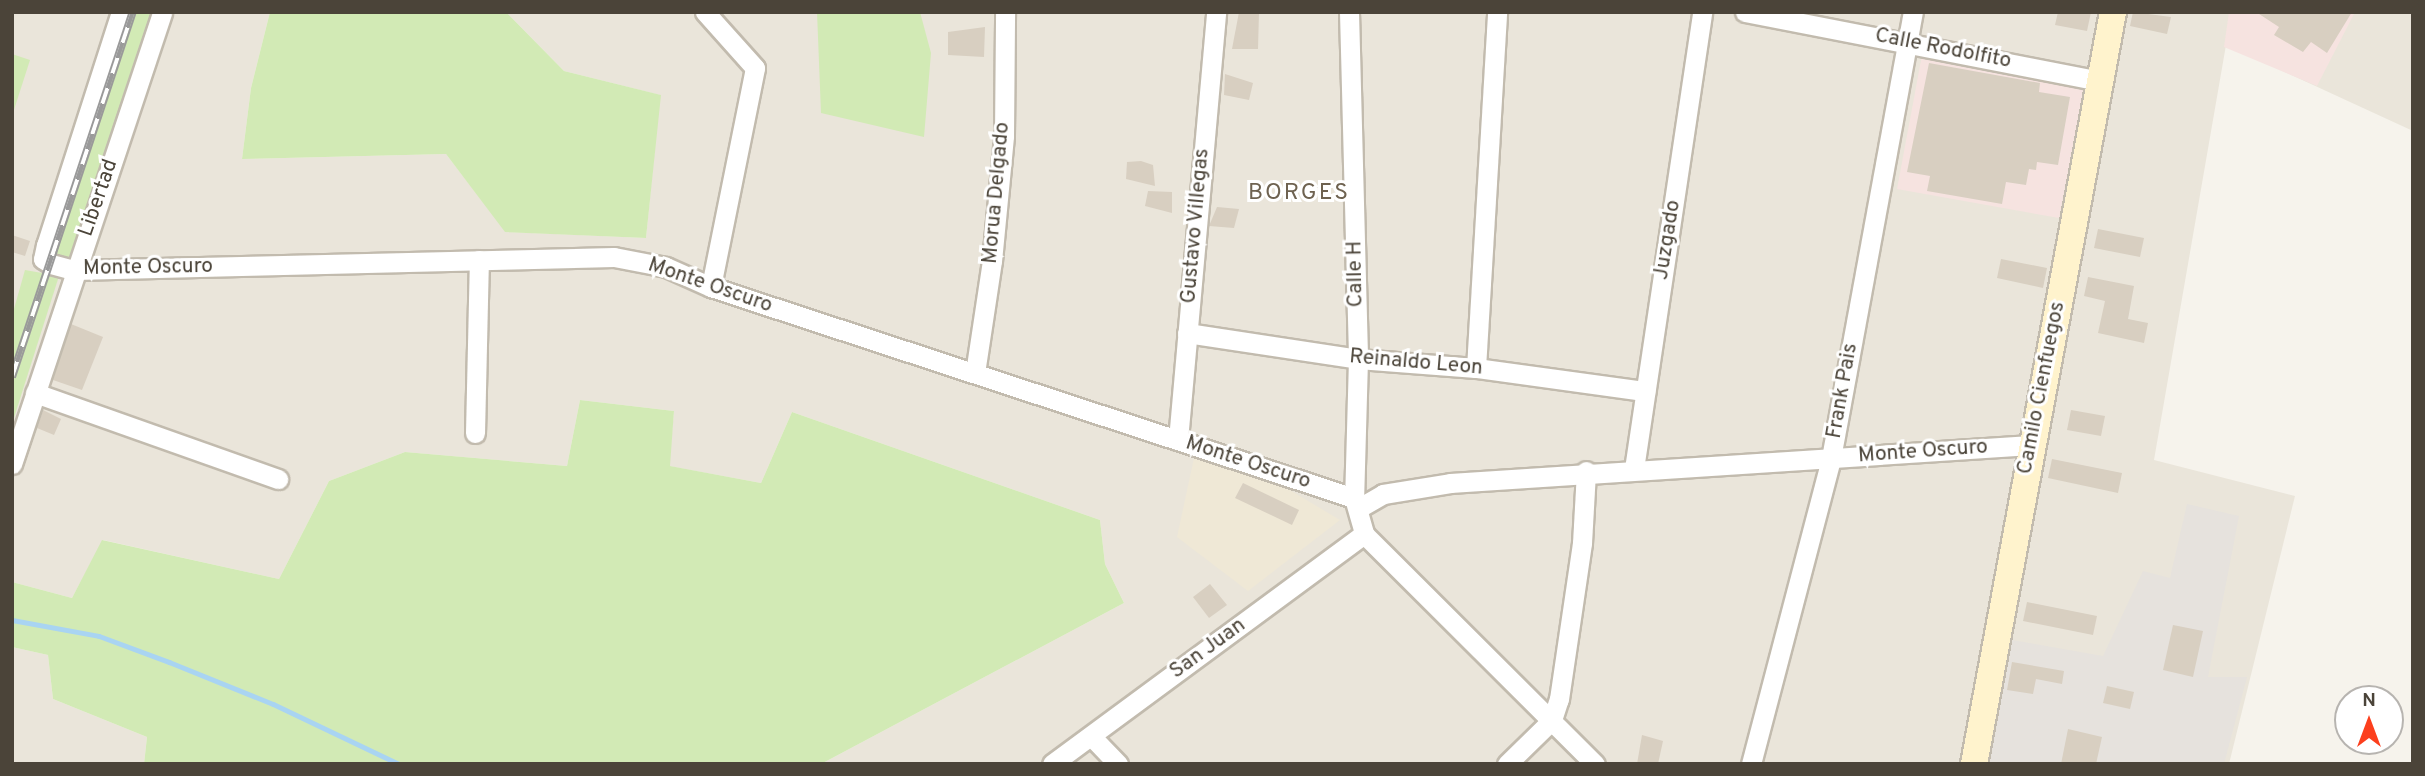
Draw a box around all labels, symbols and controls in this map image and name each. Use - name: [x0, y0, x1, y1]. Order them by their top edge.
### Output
- street label: Calle Rodolfito: [1873, 23, 2013, 75]
- street label: Morua Delgado: [978, 121, 1016, 265]
- street label: Gustavo Villegas: [1177, 147, 1215, 305]
- street label: Libertad: [74, 156, 124, 240]
- district label: BORGES: [1249, 180, 1349, 208]
- street label: Juzgado: [1649, 198, 1687, 282]
- street label: Calle H: [1343, 241, 1369, 307]
- street label: Monte Oscuro: [644, 253, 776, 319]
- street label: Monte Oscuro: [83, 254, 213, 282]
- street label: Camilo Cienfuegos: [2013, 300, 2071, 476]
- street label: Frank Pais: [1822, 341, 1864, 441]
- street label: Reinaldo Leon: [1348, 345, 1484, 381]
- street label: Monte Oscuro: [1182, 431, 1314, 495]
- street label: Monte Oscuro: [1857, 435, 1989, 469]
- street label: San Juan: [1165, 613, 1251, 685]
- north arrow: [2334, 685, 2404, 755]
- text: N: [2362, 689, 2376, 713]

